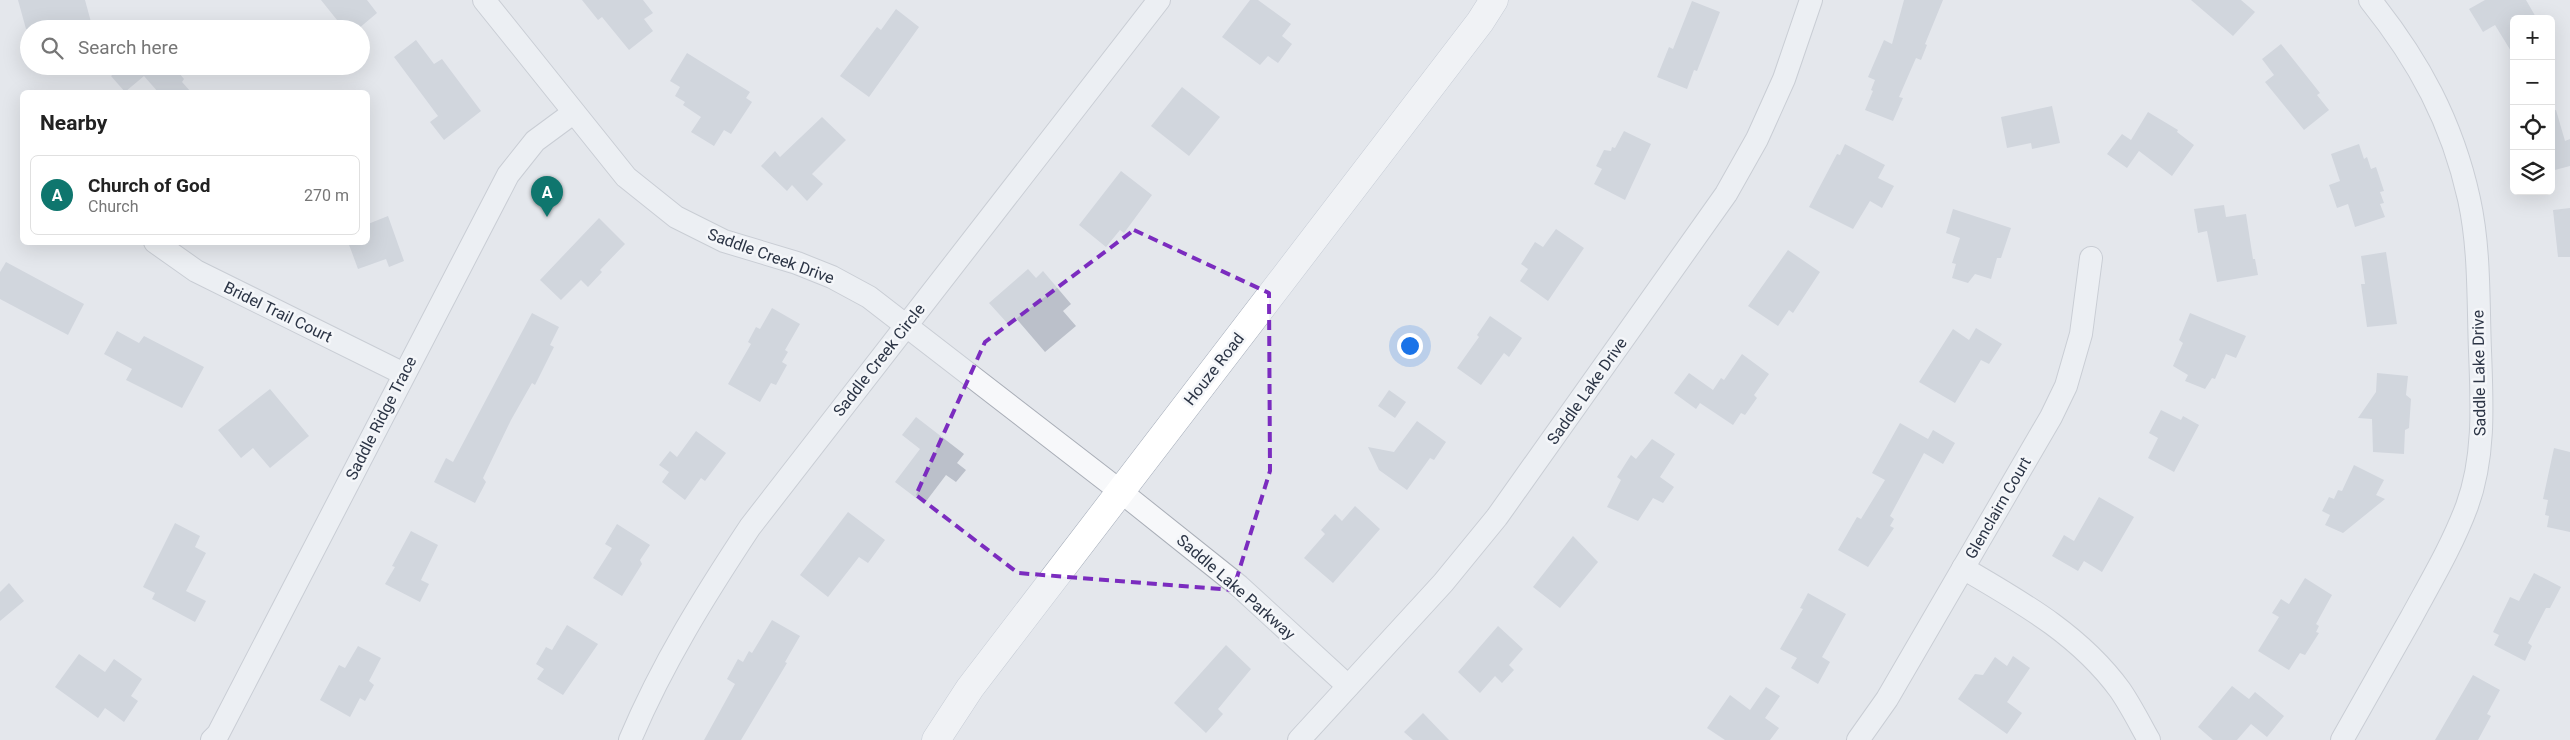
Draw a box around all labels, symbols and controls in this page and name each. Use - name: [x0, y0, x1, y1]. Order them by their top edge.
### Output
- map controls: [2510, 15, 2555, 195]
- button: +: [2510, 15, 2555, 60]
- search box: [20, 20, 370, 75]
- icon: search: [38, 34, 66, 62]
- text: Search here: [78, 36, 178, 59]
- button: −: [2510, 60, 2555, 105]
- button: locate: [2510, 105, 2555, 150]
- text: Nearby: [40, 111, 107, 135]
- button: layers: [2510, 150, 2555, 195]
- text: Church of God: [88, 174, 210, 197]
- pin: A: [531, 176, 563, 217]
- text: A: [52, 186, 62, 205]
- text: 270 m: [304, 186, 349, 205]
- text: Church: [88, 197, 139, 216]
- street label: Saddle Creek Drive: [705, 224, 837, 288]
- street label: Bridel Trail Court: [221, 278, 335, 346]
- street label: Saddle Creek Circle: [829, 300, 929, 420]
- street label: Saddle Lake Drive: [2468, 310, 2490, 436]
- street label: Houze Road: [1180, 329, 1248, 409]
- your location: [1397, 333, 1423, 359]
- street label: Saddle Lake Drive: [1543, 334, 1631, 448]
- street label: Saddle Ridge Trace: [342, 353, 420, 483]
- street label: Glenclairn Court: [1961, 454, 2035, 562]
- street label: Saddle Lake Parkway: [1173, 530, 1299, 644]

